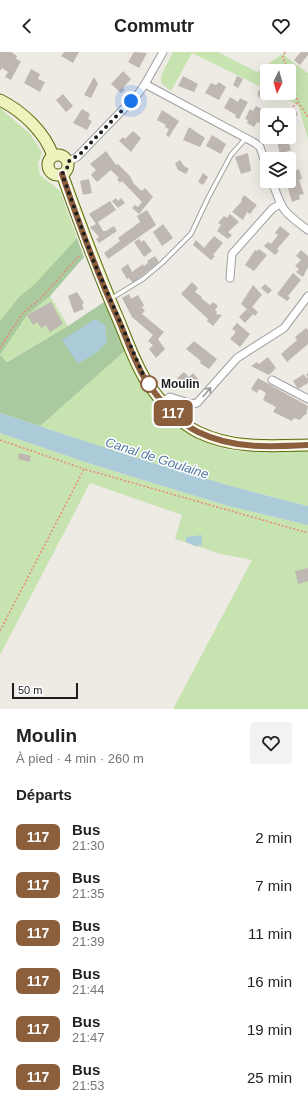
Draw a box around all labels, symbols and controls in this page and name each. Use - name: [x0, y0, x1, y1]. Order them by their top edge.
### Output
- icon: back: [16, 15, 38, 37]
- icon: heart: [270, 15, 292, 37]
- text: Commutr: [114, 16, 194, 36]
- north arrow: [260, 64, 296, 100]
- map controls: [260, 64, 296, 188]
- your location: [121, 91, 141, 111]
- button: locate: [260, 108, 296, 144]
- button: layers: [260, 152, 296, 188]
- marker: Moulin: [140, 375, 158, 393]
- place label: Moulin: [161, 377, 200, 391]
- one-way arrow: [202, 387, 212, 397]
- line badge: 117: [150, 400, 196, 426]
- text: 117: [162, 405, 184, 421]
- water label: Canal de Goulaine: [103, 434, 211, 482]
- scale bar: [12, 681, 78, 700]
- text: 50 m: [18, 684, 42, 696]
- button: heart: [250, 722, 292, 764]
- text: Moulin: [16, 725, 77, 746]
- text: À pied · 4 min · 260 m: [16, 751, 144, 766]
- text: Départs: [16, 786, 72, 803]
- text: Bus: [72, 821, 100, 838]
- text: 117: [27, 829, 49, 845]
- text: 2 min: [255, 829, 292, 846]
- text: 21:30: [72, 838, 105, 853]
- text: Bus: [72, 869, 100, 886]
- text: 117: [27, 877, 49, 893]
- text: 7 min: [255, 877, 292, 894]
- text: 21:35: [72, 886, 105, 901]
- text: Bus: [72, 917, 100, 934]
- text: 117: [27, 925, 49, 941]
- text: 11 min: [248, 925, 292, 942]
- text: 21:39: [72, 934, 105, 949]
- text: Bus: [72, 965, 100, 982]
- text: 117: [27, 973, 49, 989]
- text: 16 min: [247, 973, 292, 990]
- text: 21:44: [72, 982, 105, 997]
- text: Bus: [72, 1013, 100, 1030]
- text: 117: [27, 1021, 49, 1037]
- text: 19 min: [247, 1021, 292, 1038]
- text: 21:47: [72, 1030, 105, 1045]
- text: Bus: [72, 1061, 100, 1078]
- text: 117: [27, 1069, 49, 1085]
- text: 25 min: [247, 1069, 292, 1086]
- text: 21:53: [72, 1078, 105, 1093]

